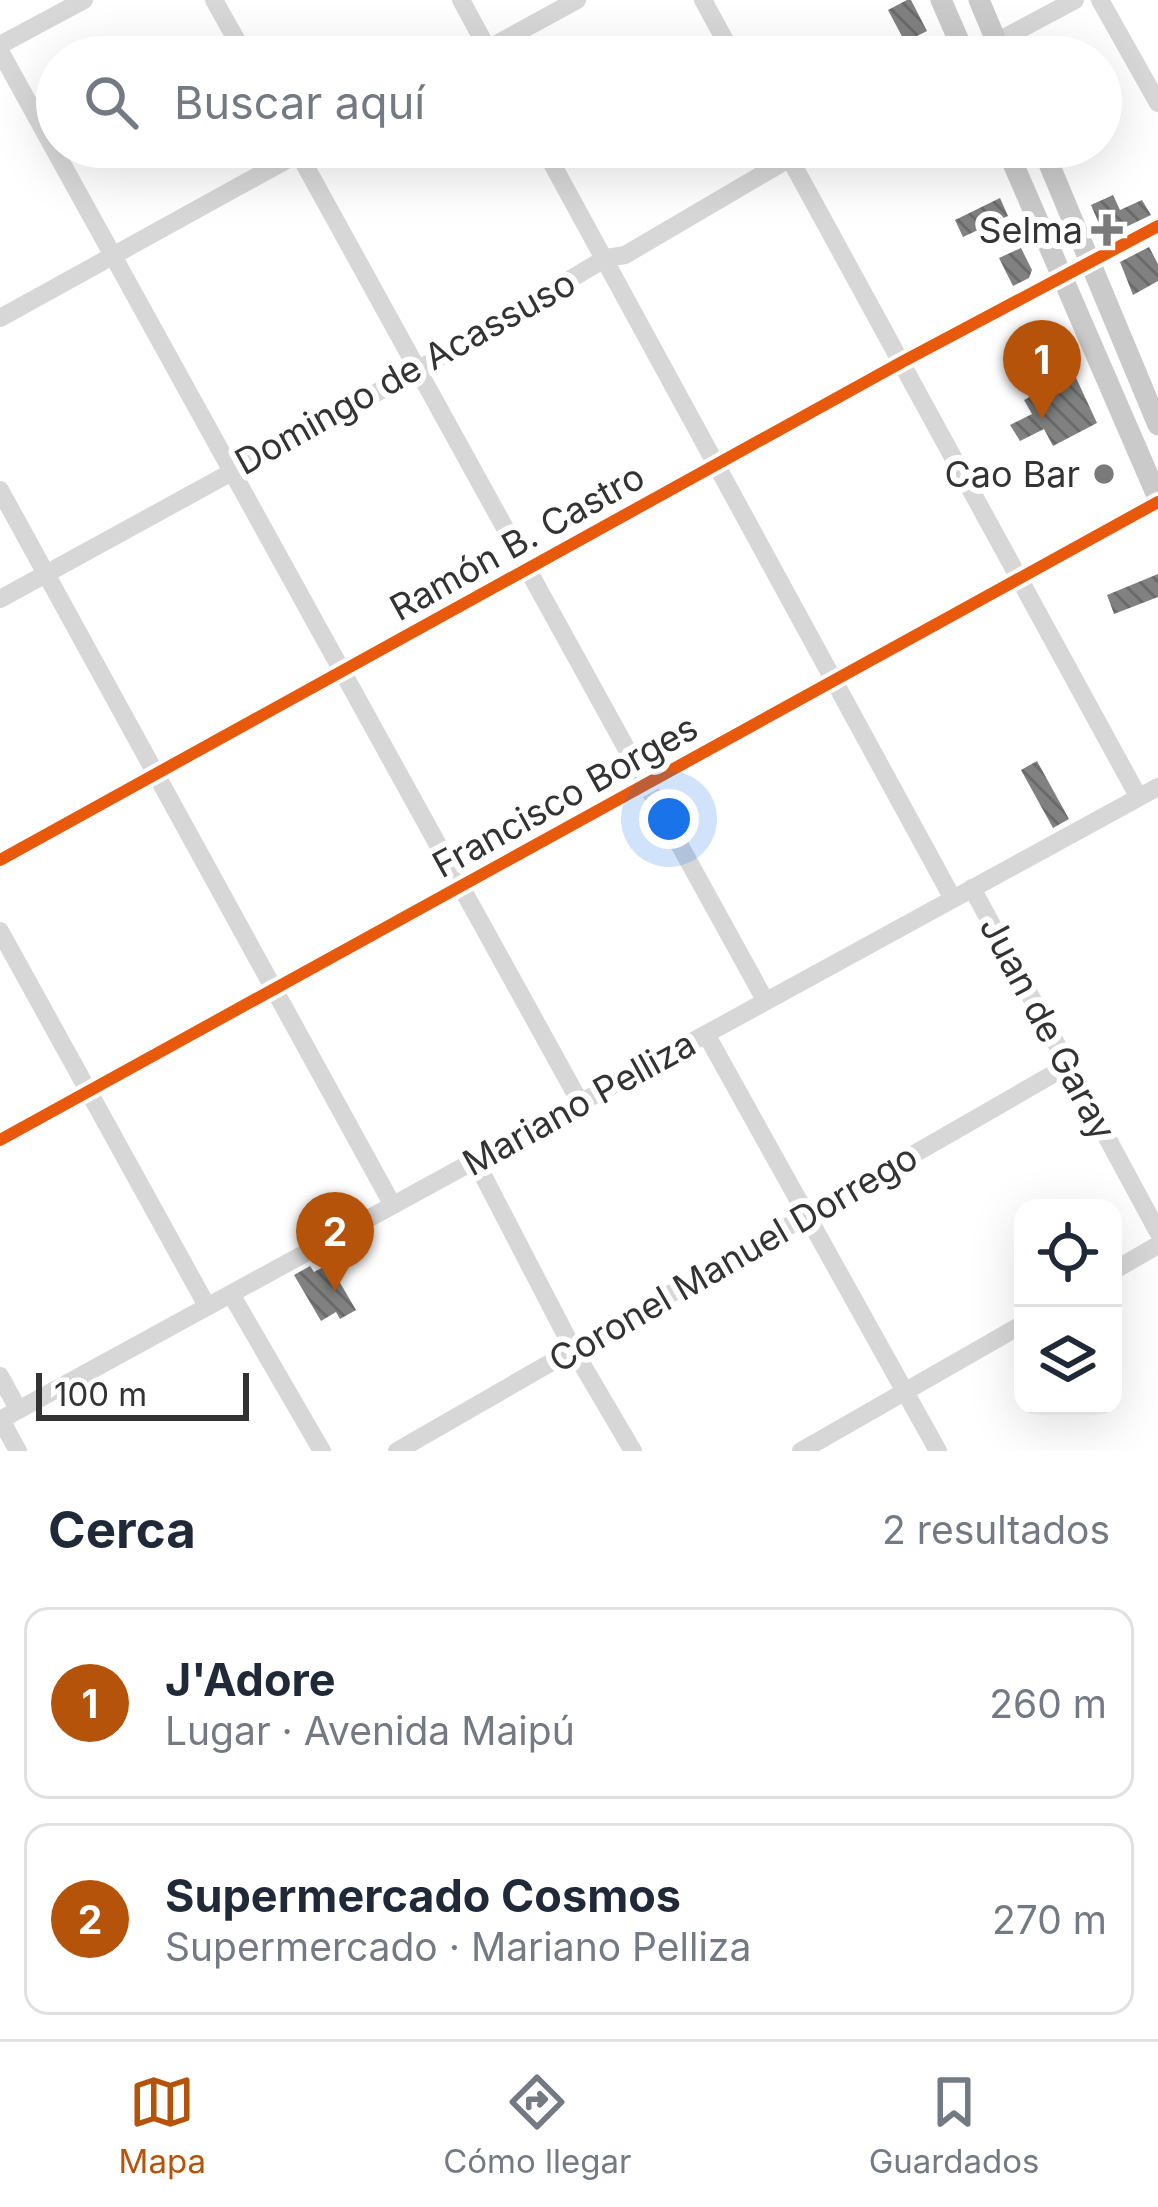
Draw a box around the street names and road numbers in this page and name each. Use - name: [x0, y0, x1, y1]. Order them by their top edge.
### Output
- street label: Domingo de Acassuso: [227, 260, 583, 484]
- street label: Ramón B. Castro: [382, 454, 652, 630]
- street label: Francisco Borges: [425, 705, 705, 887]
- street label: Juan de Garay: [971, 909, 1125, 1147]
- street label: Mariano Pelliza: [455, 1021, 703, 1185]
- street label: Coronel Manuel Dorrego: [541, 1134, 925, 1382]

